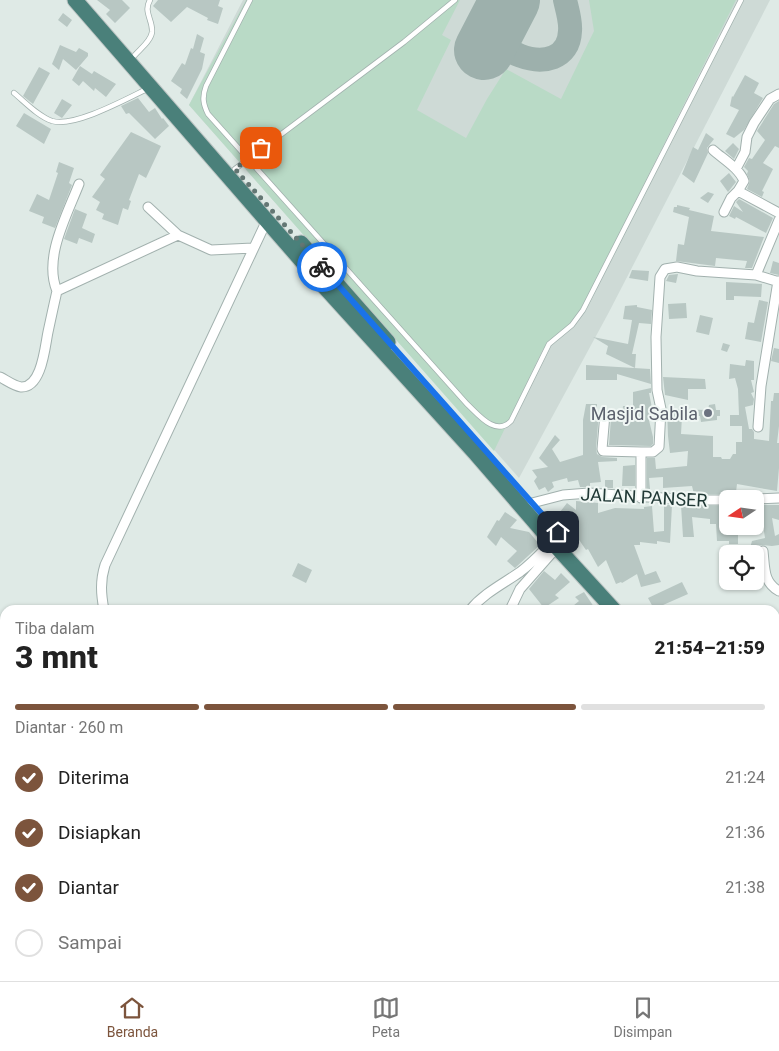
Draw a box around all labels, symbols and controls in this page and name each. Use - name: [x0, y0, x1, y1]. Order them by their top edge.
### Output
- pin: [240, 127, 282, 169]
- icon: bag: [247, 134, 275, 162]
- courier: [297, 242, 347, 292]
- icon: bike: [308, 253, 336, 281]
- place label: Masjid Sabila: [591, 403, 698, 424]
- marker: Masjid Sabila: [702, 407, 714, 419]
- street label: JALAN PANSER: [580, 483, 708, 511]
- north arrow: [719, 490, 764, 535]
- map controls: [719, 490, 764, 590]
- pin: [537, 511, 579, 553]
- icon: home: [544, 518, 572, 546]
- button: locate: [719, 545, 764, 590]
- text: Tiba dalam: [15, 619, 94, 638]
- text: 21:54–21:59: [654, 636, 765, 659]
- text: 3 mnt: [15, 638, 98, 676]
- text: Diantar · 260 m: [15, 718, 123, 737]
- icon: check: [15, 764, 43, 792]
- text: Diterima: [58, 766, 129, 789]
- text: 21:24: [725, 768, 765, 787]
- icon: check: [15, 819, 43, 847]
- text: Disiapkan: [58, 821, 141, 844]
- text: 21:36: [725, 823, 765, 842]
- icon: check: [15, 874, 43, 902]
- text: Diantar: [58, 876, 119, 899]
- text: 21:38: [725, 878, 765, 897]
- text: Sampai: [58, 931, 122, 954]
- tab: Beranda: [107, 994, 158, 1040]
- tab: Peta: [372, 994, 400, 1040]
- tab: Disimpan: [614, 994, 672, 1040]

